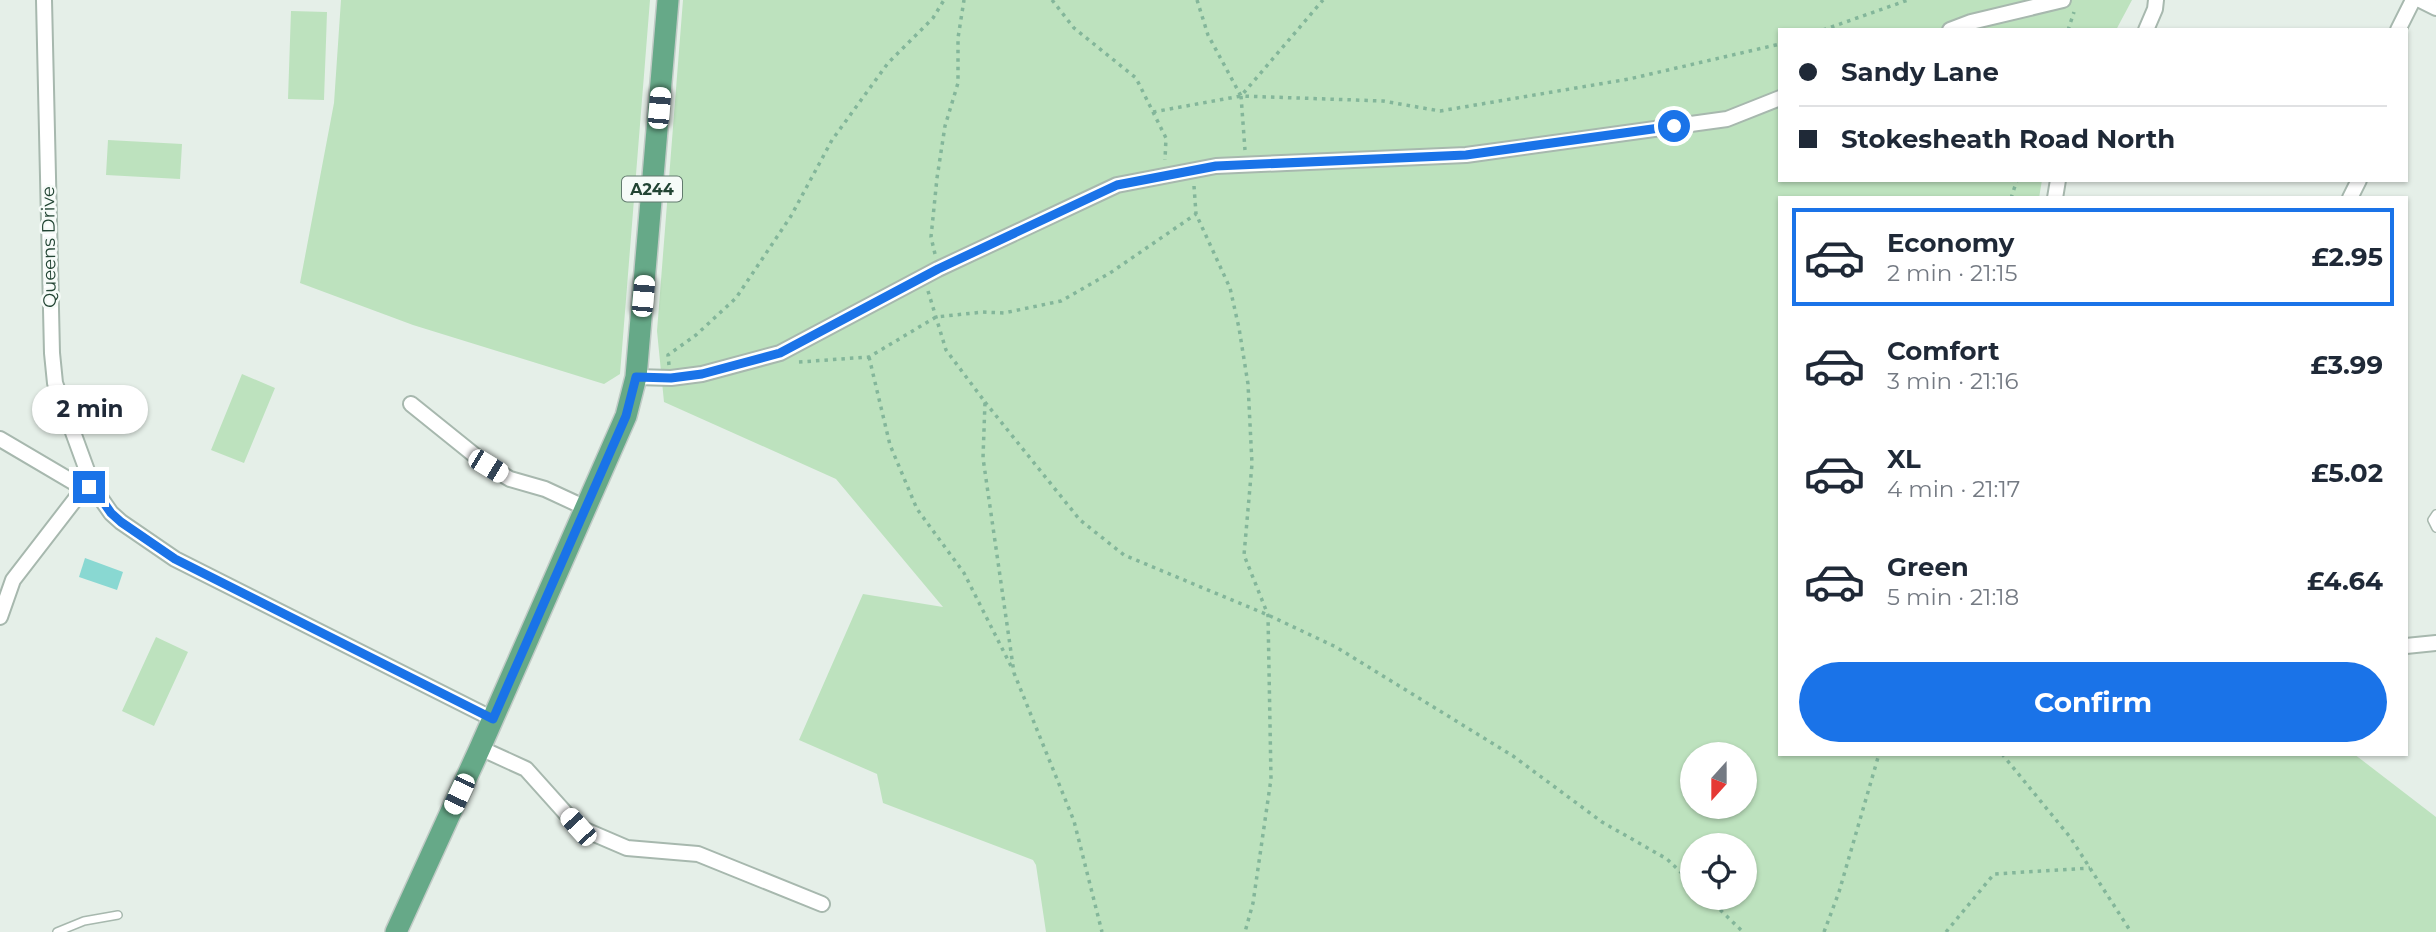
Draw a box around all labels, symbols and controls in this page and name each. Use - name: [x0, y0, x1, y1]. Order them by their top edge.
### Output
- text: Sandy Lane: [1841, 56, 1999, 88]
- car: [647, 86, 672, 130]
- route start: [1658, 110, 1690, 142]
- text: Stokesheath Road North: [1841, 123, 2175, 155]
- road number: A244: [622, 176, 682, 202]
- street label: Queens Drive: [37, 186, 61, 308]
- icon: car: [1803, 226, 1866, 289]
- text: Economy: [1887, 227, 2014, 259]
- text: £2.95: [2311, 241, 2383, 273]
- text: 2 min · 21:15: [1887, 259, 2018, 287]
- car: [631, 274, 656, 318]
- icon: car: [1803, 334, 1866, 397]
- text: Comfort: [1887, 335, 1999, 367]
- text: £3.99: [2311, 349, 2383, 381]
- text: 3 min · 21:16: [1887, 367, 2019, 395]
- callout: 2 min: [31, 386, 147, 434]
- text: 2 min: [56, 395, 124, 423]
- icon: car: [1803, 442, 1866, 505]
- text: XL: [1887, 443, 1921, 475]
- car: [465, 446, 512, 486]
- text: £5.02: [2311, 457, 2383, 489]
- route end: [73, 471, 105, 503]
- text: 4 min · 21:17: [1887, 475, 2020, 503]
- icon: car: [1803, 550, 1866, 613]
- text: Green: [1887, 551, 1969, 583]
- text: £4.64: [2307, 565, 2383, 597]
- text: 5 min · 21:18: [1887, 583, 2019, 611]
- button: Confirm: [1799, 662, 2387, 742]
- north arrow: [1680, 742, 1757, 819]
- map controls: [1680, 742, 1757, 910]
- car: [441, 771, 478, 817]
- car: [557, 804, 600, 850]
- button: locate: [1680, 833, 1757, 910]

